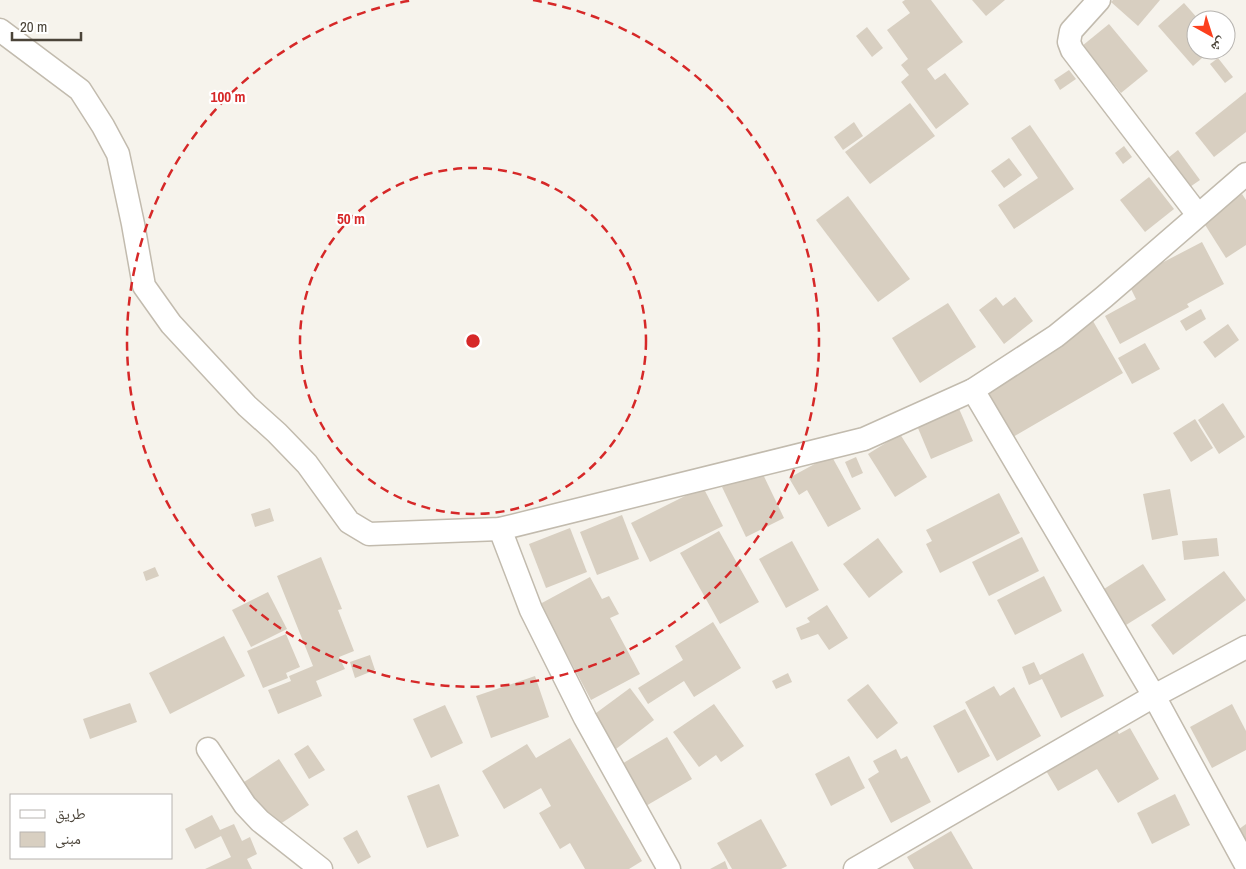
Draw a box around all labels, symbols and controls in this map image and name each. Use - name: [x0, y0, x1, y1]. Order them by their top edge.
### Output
- scale bar: [12, 10, 81, 42]
- north arrow: [1186, 10, 1236, 60]
- text: 20 m: [20, 16, 47, 37]
- text: ش: [1208, 33, 1231, 57]
- text: 100 m: [211, 86, 245, 107]
- text: 50 m: [337, 208, 365, 229]
- centre of rings: [464, 332, 482, 350]
- legend: [10, 794, 172, 859]
- text: طريق: [55, 803, 86, 824]
- text: مبنى: [55, 828, 81, 849]

